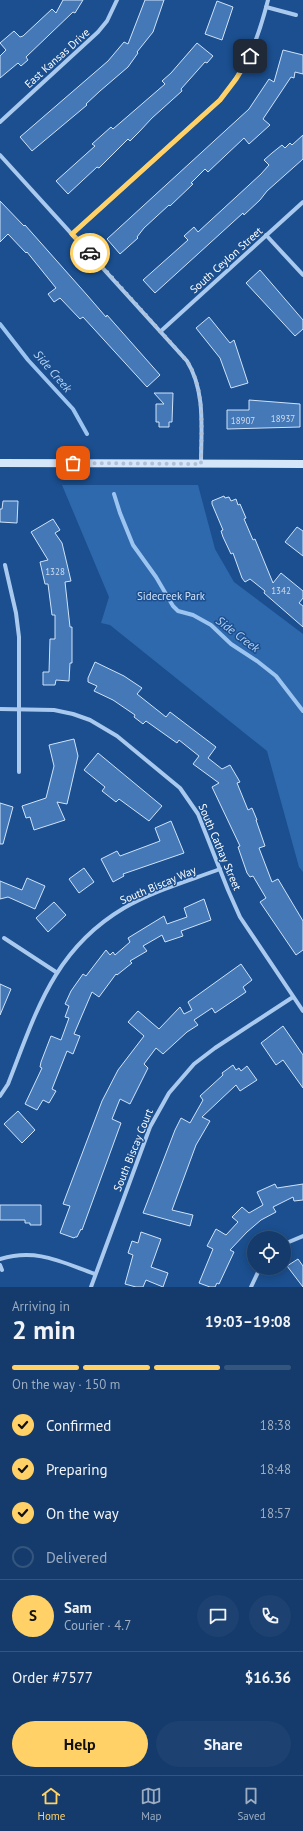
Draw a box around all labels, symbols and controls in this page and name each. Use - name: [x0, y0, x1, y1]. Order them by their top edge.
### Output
- street label: East Kansas Drive: [22, 25, 93, 91]
- pin: [233, 39, 267, 73]
- icon: home: [239, 45, 261, 67]
- street label: South Ceylon Street: [187, 224, 265, 296]
- courier: [70, 233, 110, 273]
- icon: car: [79, 242, 101, 264]
- water label: Side Creek: [31, 347, 76, 395]
- house number: 18937: [271, 413, 295, 424]
- house number: 18907: [231, 415, 255, 426]
- pin: [56, 446, 90, 480]
- icon: bag: [62, 452, 84, 474]
- house number: 1328: [45, 566, 65, 577]
- house number: 1342: [271, 585, 291, 596]
- park label: Sidecreek Park: [137, 589, 206, 603]
- water label: Side Creek: [213, 613, 263, 656]
- street label: South Cathay Street: [195, 802, 245, 893]
- street label: South Biscay Way: [118, 862, 199, 907]
- street label: South Biscay Court: [110, 1106, 156, 1193]
- map controls: [247, 1231, 291, 1275]
- button: locate: [247, 1231, 291, 1275]
- text: Arriving in: [12, 1298, 70, 1315]
- text: 19:03–19:08: [205, 1312, 291, 1331]
- text: 2 min: [12, 1313, 75, 1346]
- text: On the way · 150 m: [12, 1376, 120, 1393]
- icon: check: [12, 1414, 34, 1436]
- text: Confirmed: [46, 1416, 111, 1435]
- text: 18:38: [260, 1417, 291, 1434]
- icon: check: [12, 1458, 34, 1480]
- text: Preparing: [46, 1460, 108, 1479]
- text: 18:48: [260, 1461, 291, 1478]
- icon: check: [12, 1502, 34, 1524]
- text: On the way: [46, 1504, 119, 1523]
- text: 18:57: [260, 1505, 291, 1522]
- text: Delivered: [46, 1548, 107, 1567]
- button: chat: [197, 1595, 239, 1637]
- button: phone: [249, 1595, 291, 1637]
- text: Sam: [64, 1598, 91, 1617]
- text: S: [29, 1606, 37, 1625]
- text: Courier · 4.7: [64, 1617, 131, 1634]
- text: Order #7577: [12, 1668, 93, 1687]
- text: $16.36: [245, 1668, 291, 1687]
- button: Help: [12, 1721, 148, 1767]
- button: Share: [156, 1721, 291, 1767]
- tab: Home: [38, 1785, 65, 1823]
- tab: Map: [140, 1785, 162, 1823]
- tab: Saved: [237, 1785, 265, 1823]

